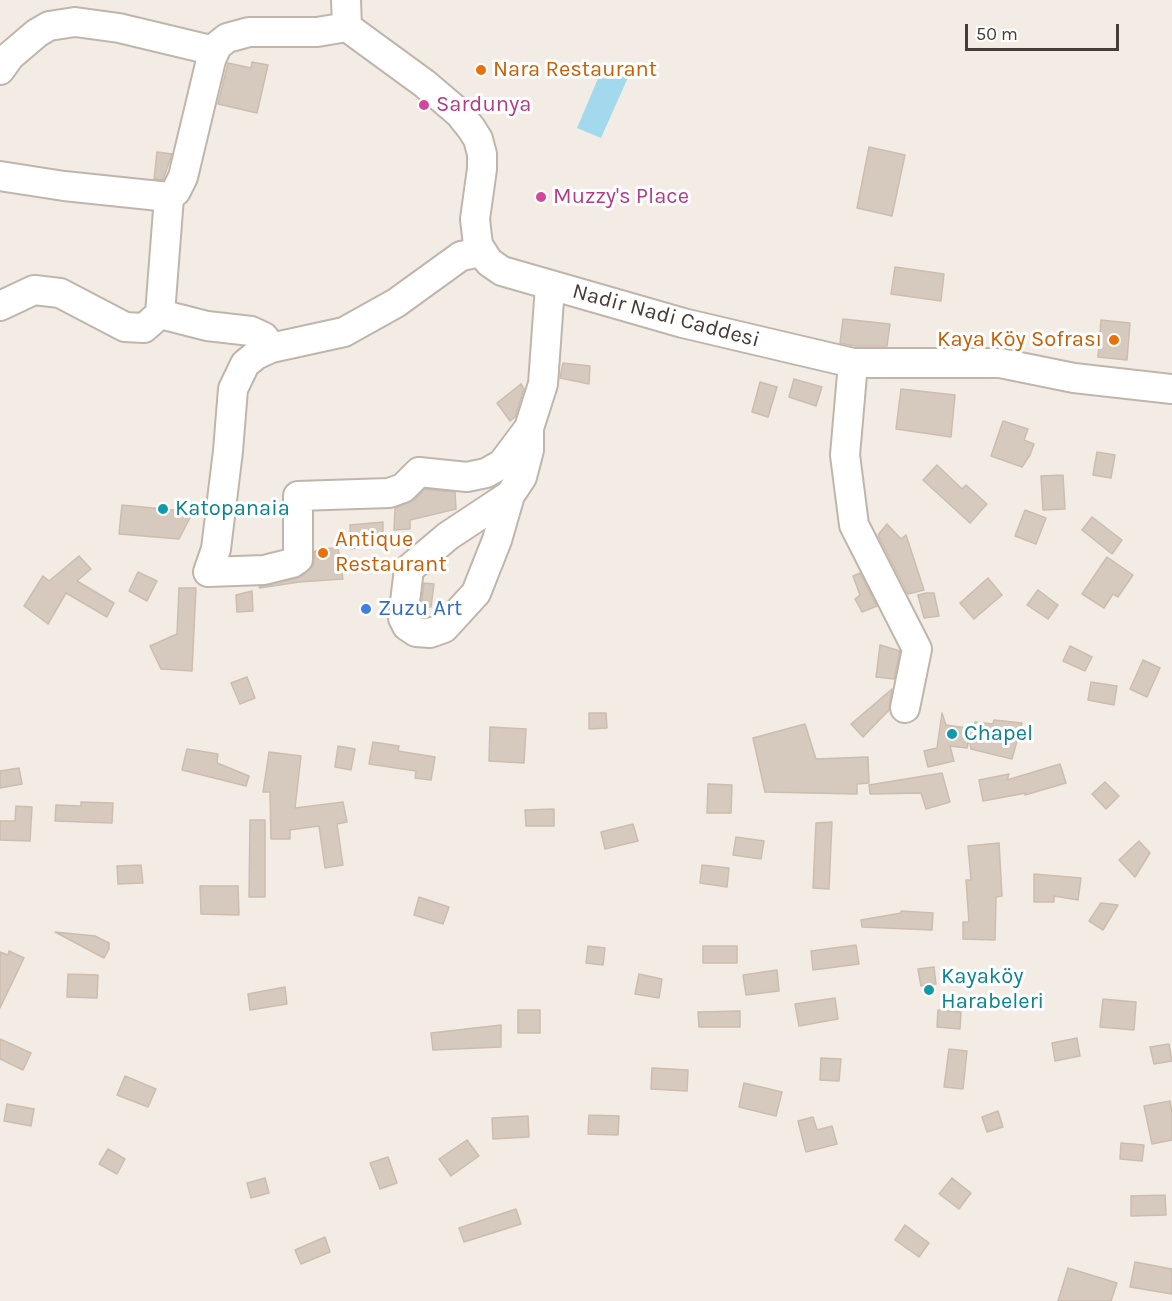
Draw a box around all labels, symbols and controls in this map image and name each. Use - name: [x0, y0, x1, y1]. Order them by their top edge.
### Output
- scale bar: [968, 12, 1122, 50]
- text: 50 m: [976, 23, 1018, 45]
- place label: Nara Restaurant: [493, 57, 657, 83]
- marker: Nara Restaurant: [474, 63, 488, 77]
- place label: Sardunya: [436, 92, 531, 118]
- marker: Sardunya: [417, 98, 431, 112]
- place label: Muzzy's Place: [553, 184, 689, 210]
- marker: Muzzy's Place: [534, 190, 548, 204]
- street label: Nadir Nadi Caddesi: [569, 278, 763, 354]
- place label: Kaya Köy Sofrası: [937, 327, 1102, 353]
- marker: Kaya Köy Sofrası: [1107, 333, 1121, 347]
- place label: Katopanaia: [175, 496, 290, 522]
- marker: Katopanaia: [156, 502, 170, 516]
- place label: Antique Restaurant: [335, 527, 447, 578]
- marker: Antique Restaurant: [316, 546, 330, 560]
- place label: Zuzu Art: [378, 596, 462, 622]
- marker: Zuzu Art: [359, 602, 373, 616]
- place label: Chapel: [964, 721, 1033, 747]
- marker: Chapel: [945, 727, 959, 741]
- place label: Kayaköy Harabeleri: [941, 964, 1044, 1016]
- marker: Kayaköy Harabeleri: [922, 983, 936, 997]

